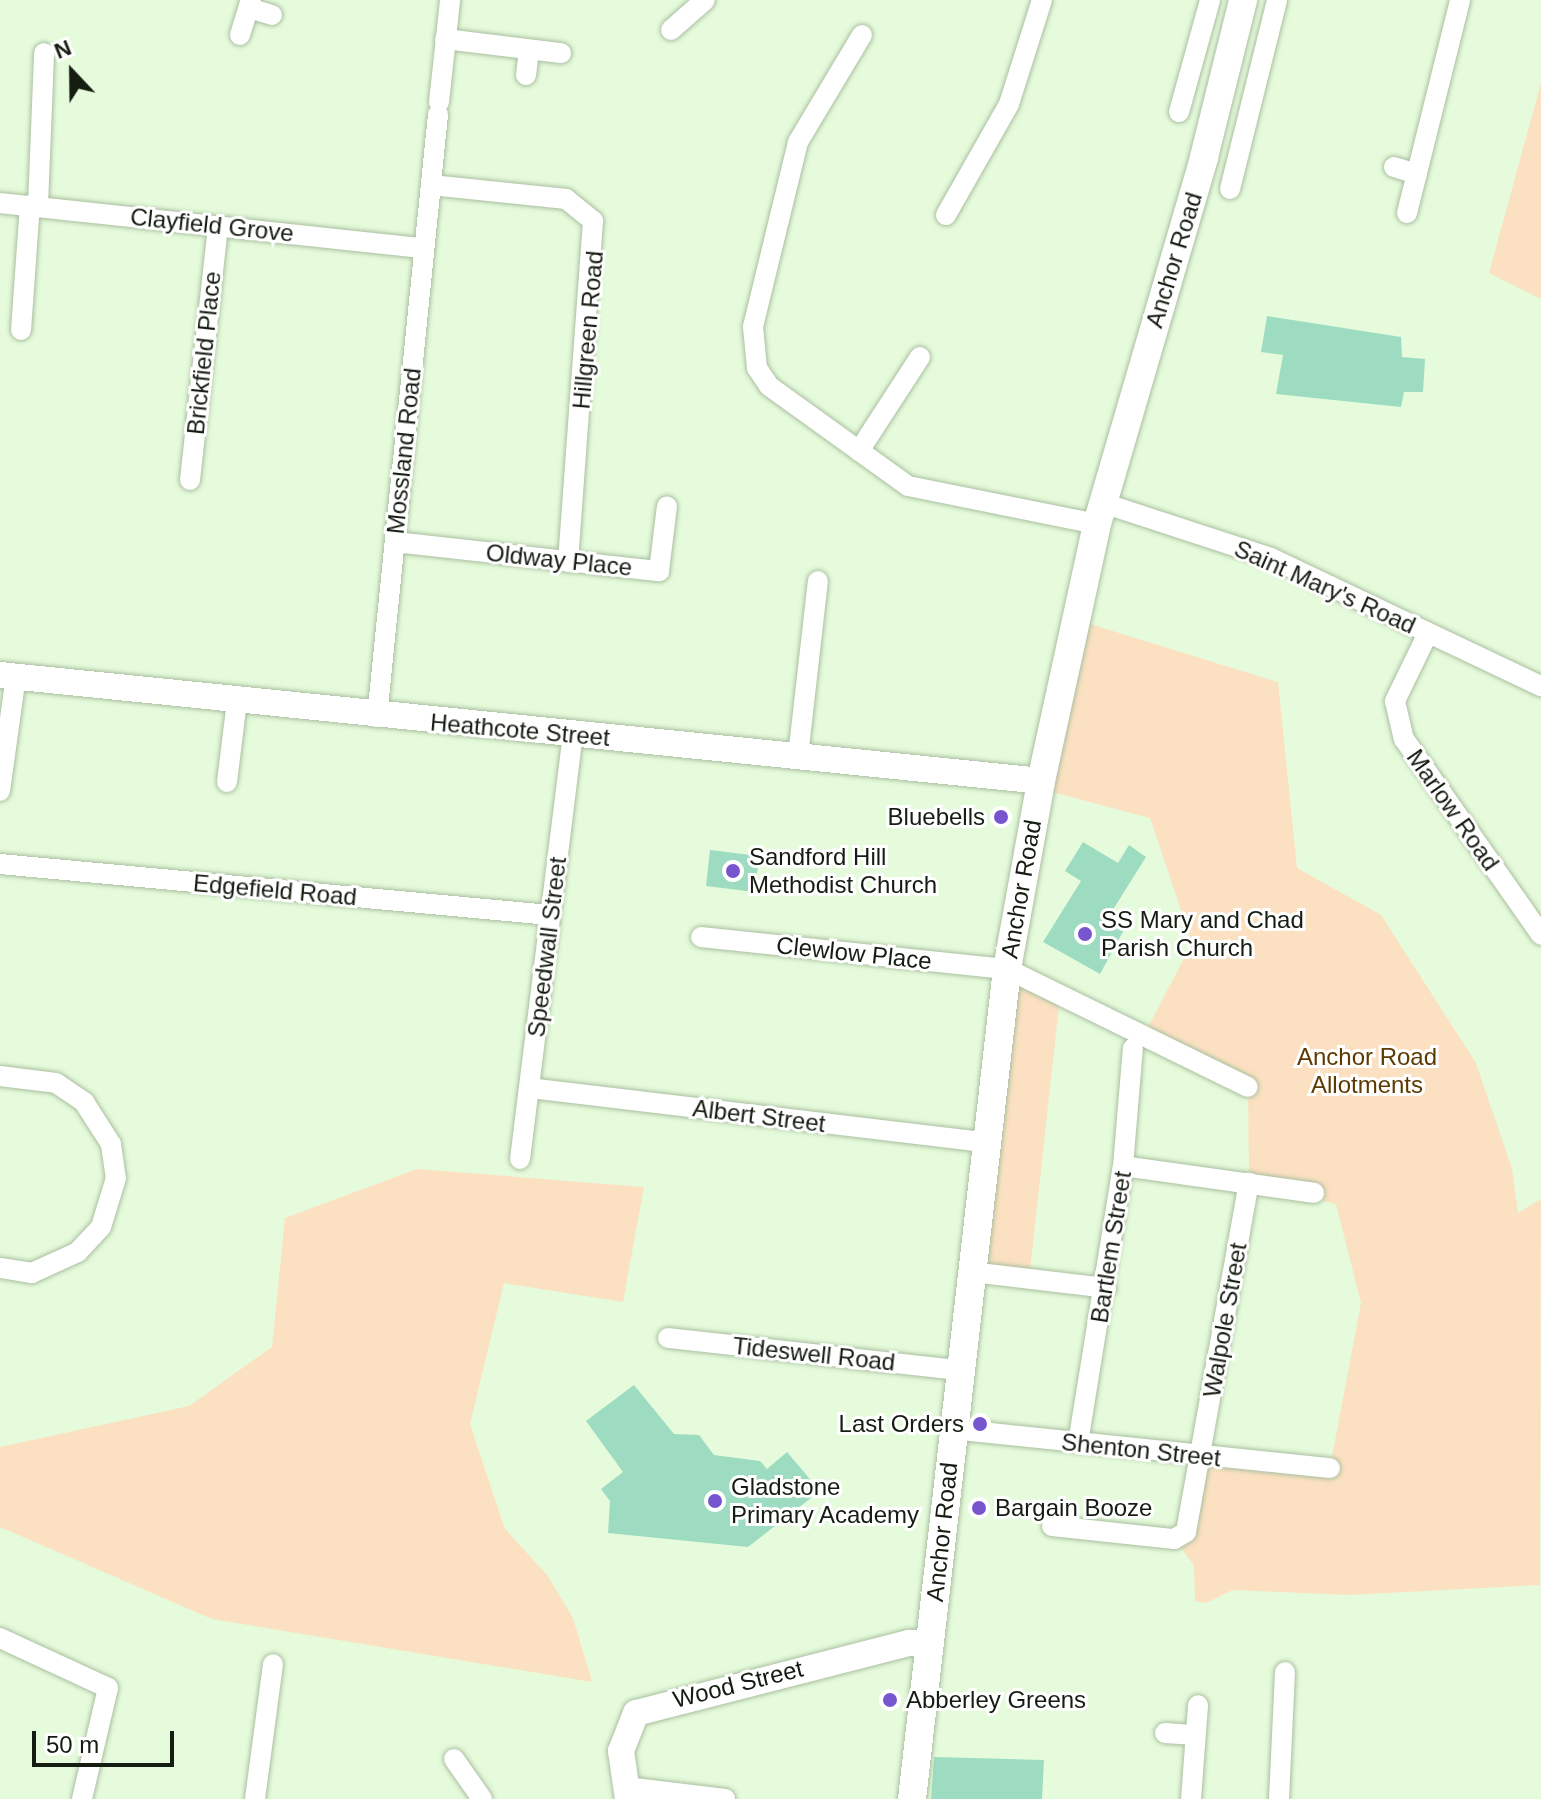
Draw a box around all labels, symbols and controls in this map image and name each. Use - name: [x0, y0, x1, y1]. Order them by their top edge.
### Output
- north arrow: [32, 32, 112, 112]
- text: N: [51, 35, 75, 64]
- street label: Anchor Road: [1140, 189, 1208, 331]
- street label: Clayfield Grove: [129, 202, 295, 248]
- street label: Hillgreen Road: [567, 250, 609, 410]
- street label: Brickfield Place: [181, 270, 227, 436]
- street label: Mossland Road: [381, 367, 427, 535]
- street label: Saint Mary's Road: [1230, 534, 1420, 640]
- street label: Oldway Place: [485, 538, 633, 582]
- street label: Heathcote Street: [429, 708, 611, 752]
- street label: Marlow Road: [1401, 744, 1505, 876]
- place label: Bluebells: [888, 803, 985, 831]
- marker: Bluebells: [992, 808, 1010, 826]
- street label: Anchor Road: [995, 818, 1047, 960]
- place label: Sandford Hill Methodist Church: [749, 843, 937, 899]
- street label: Speedwall Street: [522, 855, 572, 1039]
- marker: Sandford Hill Methodist Church: [724, 862, 742, 880]
- street label: Edgefield Road: [192, 869, 358, 911]
- place label: SS Mary and Chad Parish Church: [1101, 906, 1304, 962]
- marker: SS Mary and Chad Parish Church: [1076, 925, 1094, 943]
- street label: Clewlow Place: [775, 931, 933, 975]
- park label: Anchor Road Allotments: [1297, 1043, 1437, 1099]
- street label: Albert Street: [691, 1094, 827, 1138]
- street label: Bartlem Street: [1085, 1169, 1137, 1325]
- street label: Walpole Street: [1197, 1240, 1253, 1400]
- street label: Tideswell Road: [731, 1331, 897, 1377]
- place label: Last Orders: [839, 1410, 964, 1438]
- marker: Last Orders: [971, 1415, 989, 1433]
- street label: Shenton Street: [1060, 1427, 1222, 1473]
- street label: Anchor Road: [920, 1461, 964, 1603]
- place label: Gladstone Primary Academy: [731, 1473, 920, 1529]
- marker: Gladstone Primary Academy: [706, 1492, 724, 1510]
- place label: Bargain Booze: [995, 1494, 1152, 1522]
- marker: Bargain Booze: [970, 1499, 988, 1517]
- street label: Wood Street: [670, 1654, 806, 1714]
- place label: Abberley Greens: [906, 1686, 1086, 1714]
- marker: Abberley Greens: [881, 1691, 899, 1709]
- scale bar: [36, 1715, 178, 1765]
- text: 50 m: [46, 1731, 99, 1758]

